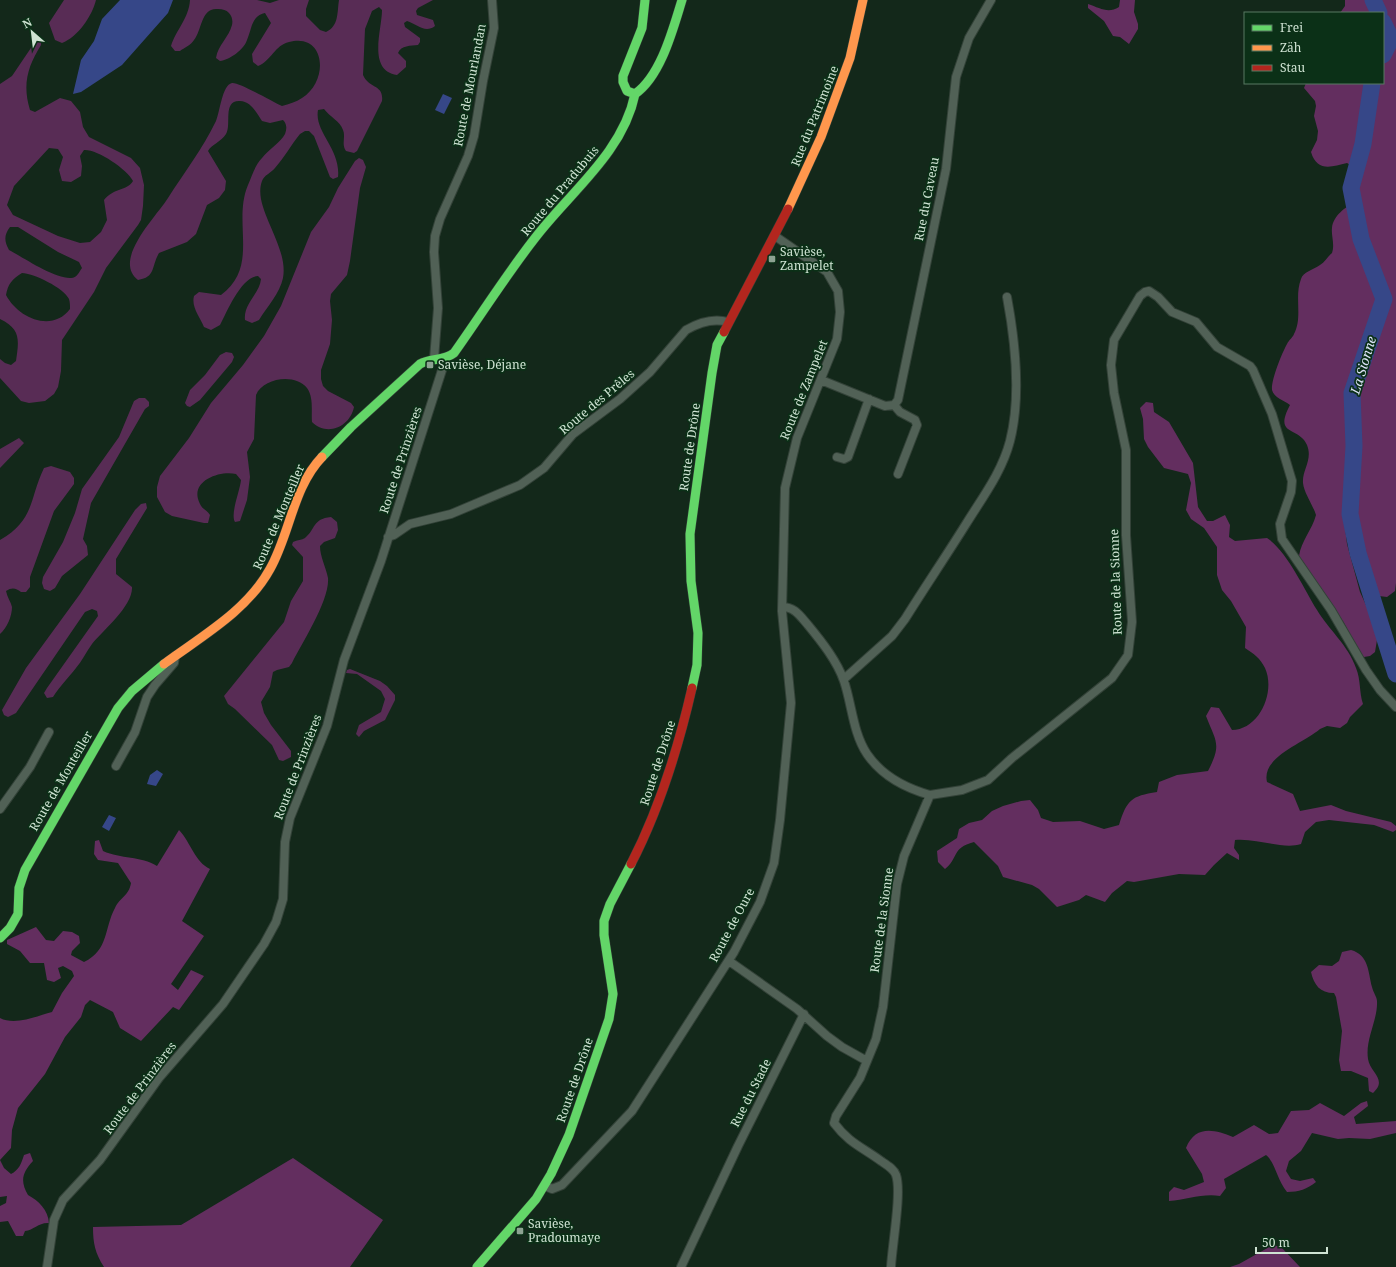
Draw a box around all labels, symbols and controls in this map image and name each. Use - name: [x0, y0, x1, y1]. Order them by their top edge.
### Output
- north arrow: [12, 12, 52, 52]
- legend: [1244, 12, 1384, 84]
- text: N: [20, 14, 35, 31]
- text: Frei: [1280, 19, 1303, 36]
- street label: Route de Mourlandan: [449, 22, 490, 148]
- text: Zäh: [1280, 39, 1302, 56]
- text: Stau: [1280, 59, 1306, 76]
- street label: Rue du Patrimoine: [787, 63, 842, 169]
- street label: Route du Pradubuis: [517, 142, 602, 239]
- street label: Rue du Caveau: [910, 155, 943, 242]
- place label: Savièse, Zampelet: [780, 243, 833, 274]
- marker: Savièse, Zampelet: [767, 254, 777, 264]
- water label: La Sionne: [1345, 333, 1380, 397]
- street label: Route de Zampelet: [776, 337, 831, 442]
- place label: Savièse, Déjane: [438, 356, 526, 373]
- marker: Savièse, Déjane: [425, 360, 435, 370]
- street label: Route des Prêles: [555, 365, 638, 438]
- street label: Route de Drône: [675, 402, 704, 492]
- street label: Route de Prinzières: [375, 404, 426, 515]
- street label: Route de Monteiller: [249, 461, 309, 572]
- street label: Route de la Sionne: [1105, 529, 1126, 635]
- street label: Route de Prinzières: [270, 712, 325, 822]
- street label: Route de Drône: [636, 718, 679, 808]
- street label: Route de Monteiller: [25, 727, 96, 834]
- street label: Route de la Sionne: [866, 866, 897, 974]
- street label: Route de Oure: [705, 885, 758, 965]
- street label: Route de Drône: [552, 1035, 597, 1124]
- street label: Route de Prinzières: [99, 1038, 180, 1137]
- street label: Rue du Stade: [726, 1056, 775, 1130]
- place label: Savièse, Pradoumaye: [528, 1215, 600, 1246]
- marker: Savièse, Pradoumaye: [515, 1226, 525, 1236]
- scale bar: [1256, 1229, 1327, 1255]
- text: 50 m: [1262, 1234, 1290, 1251]

